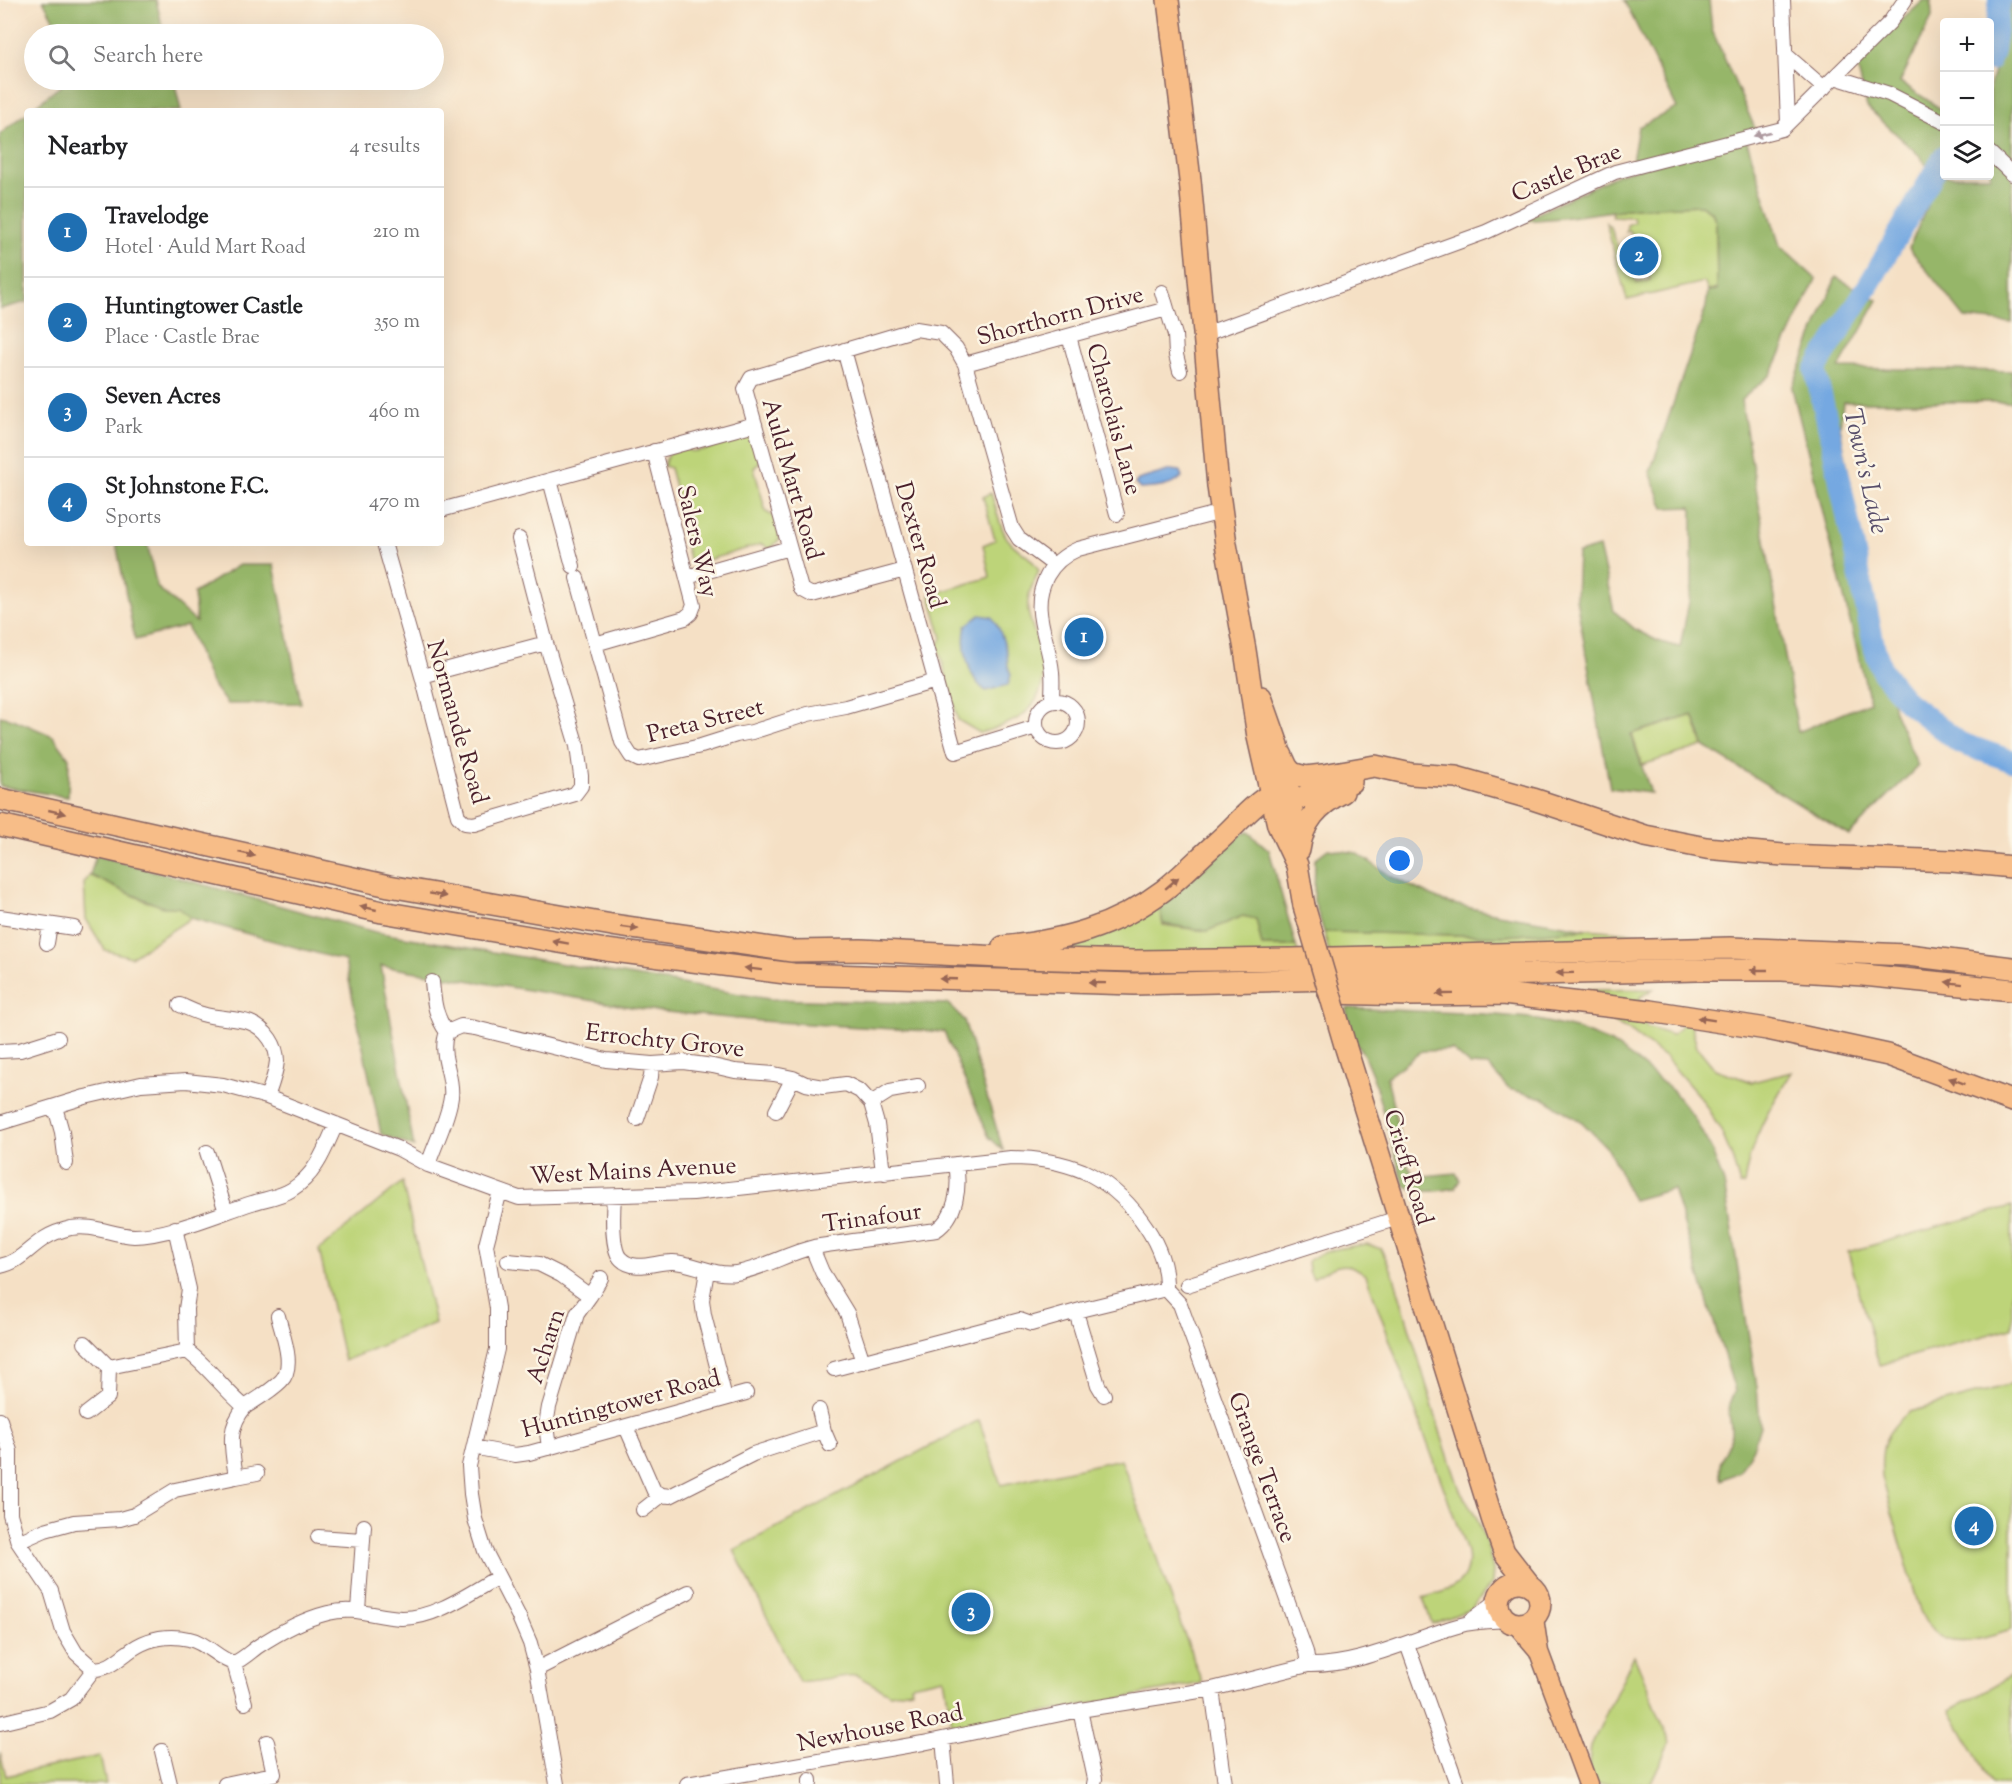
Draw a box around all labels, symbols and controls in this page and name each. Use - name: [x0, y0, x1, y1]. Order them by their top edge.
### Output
- map controls: [1940, 18, 1994, 180]
- button: +: [1940, 18, 1994, 72]
- search box: [24, 24, 444, 90]
- icon: search: [45, 41, 78, 74]
- text: Search here: [93, 41, 203, 73]
- button: −: [1940, 72, 1994, 126]
- button: layers: [1940, 126, 1994, 180]
- text: Nearby: [48, 129, 128, 166]
- one-way arrow: [1753, 130, 1772, 140]
- text: 4 results: [349, 133, 420, 162]
- street label: Castle Brae: [1507, 135, 1627, 212]
- text: Travelodge: [105, 202, 209, 234]
- text: 1: [64, 218, 71, 247]
- text: 210 m: [373, 218, 420, 247]
- text: Hotel · Auld Mart Road: [105, 234, 306, 263]
- pin: 2: [1620, 234, 1658, 278]
- street label: Shorthorn Drive: [973, 278, 1148, 356]
- text: Huntingtower Castle: [105, 292, 303, 324]
- text: 2: [63, 308, 72, 337]
- text: 350 m: [374, 308, 420, 337]
- text: Place · Castle Brae: [105, 324, 260, 353]
- street label: Charolais Lane: [1076, 340, 1150, 499]
- text: Seven Acres: [105, 382, 221, 414]
- street label: Auld Mart Road: [752, 395, 831, 565]
- text: 3: [63, 398, 72, 427]
- text: 460 m: [369, 398, 420, 427]
- water label: Town's Lade: [1832, 405, 1897, 538]
- text: Park: [105, 414, 143, 443]
- text: St Johnstone F.C.: [105, 472, 269, 504]
- street label: Dexter Road: [885, 478, 953, 613]
- street label: Salers Way: [667, 482, 726, 601]
- text: 4: [62, 488, 73, 517]
- text: 470 m: [369, 488, 420, 517]
- text: Sports: [105, 504, 161, 533]
- pin: 1: [1064, 614, 1104, 660]
- street label: Normande Road: [416, 636, 496, 809]
- street label: Preta Street: [643, 691, 768, 753]
- one-way arrow: [48, 808, 67, 817]
- your location: [1385, 846, 1414, 875]
- one-way arrow: [238, 850, 257, 860]
- one-way arrow: [1164, 877, 1179, 890]
- one-way arrow: [429, 890, 448, 899]
- one-way arrow: [359, 903, 377, 913]
- one-way arrow: [621, 923, 640, 932]
- one-way arrow: [550, 937, 569, 946]
- one-way arrow: [744, 964, 763, 973]
- one-way arrow: [1750, 965, 1769, 975]
- one-way arrow: [1555, 969, 1574, 978]
- one-way arrow: [938, 974, 957, 984]
- one-way arrow: [1087, 978, 1106, 987]
- one-way arrow: [1944, 978, 1963, 988]
- one-way arrow: [1435, 989, 1454, 999]
- one-way arrow: [1696, 1015, 1715, 1024]
- street label: Errochty Grove: [584, 1017, 746, 1067]
- one-way arrow: [1948, 1075, 1966, 1085]
- street label: Crieff Road: [1373, 1105, 1441, 1230]
- street label: West Mains Avenue: [529, 1150, 737, 1194]
- street label: Trinafour: [821, 1195, 924, 1243]
- street label: Acharn: [519, 1305, 575, 1389]
- street label: Huntingtower Road: [518, 1362, 725, 1448]
- street label: Grange Terrace: [1218, 1388, 1304, 1548]
- pin: 4: [1954, 1504, 1994, 1549]
- pin: 3: [952, 1590, 990, 1634]
- street label: Newhouse Road: [795, 1696, 966, 1762]

